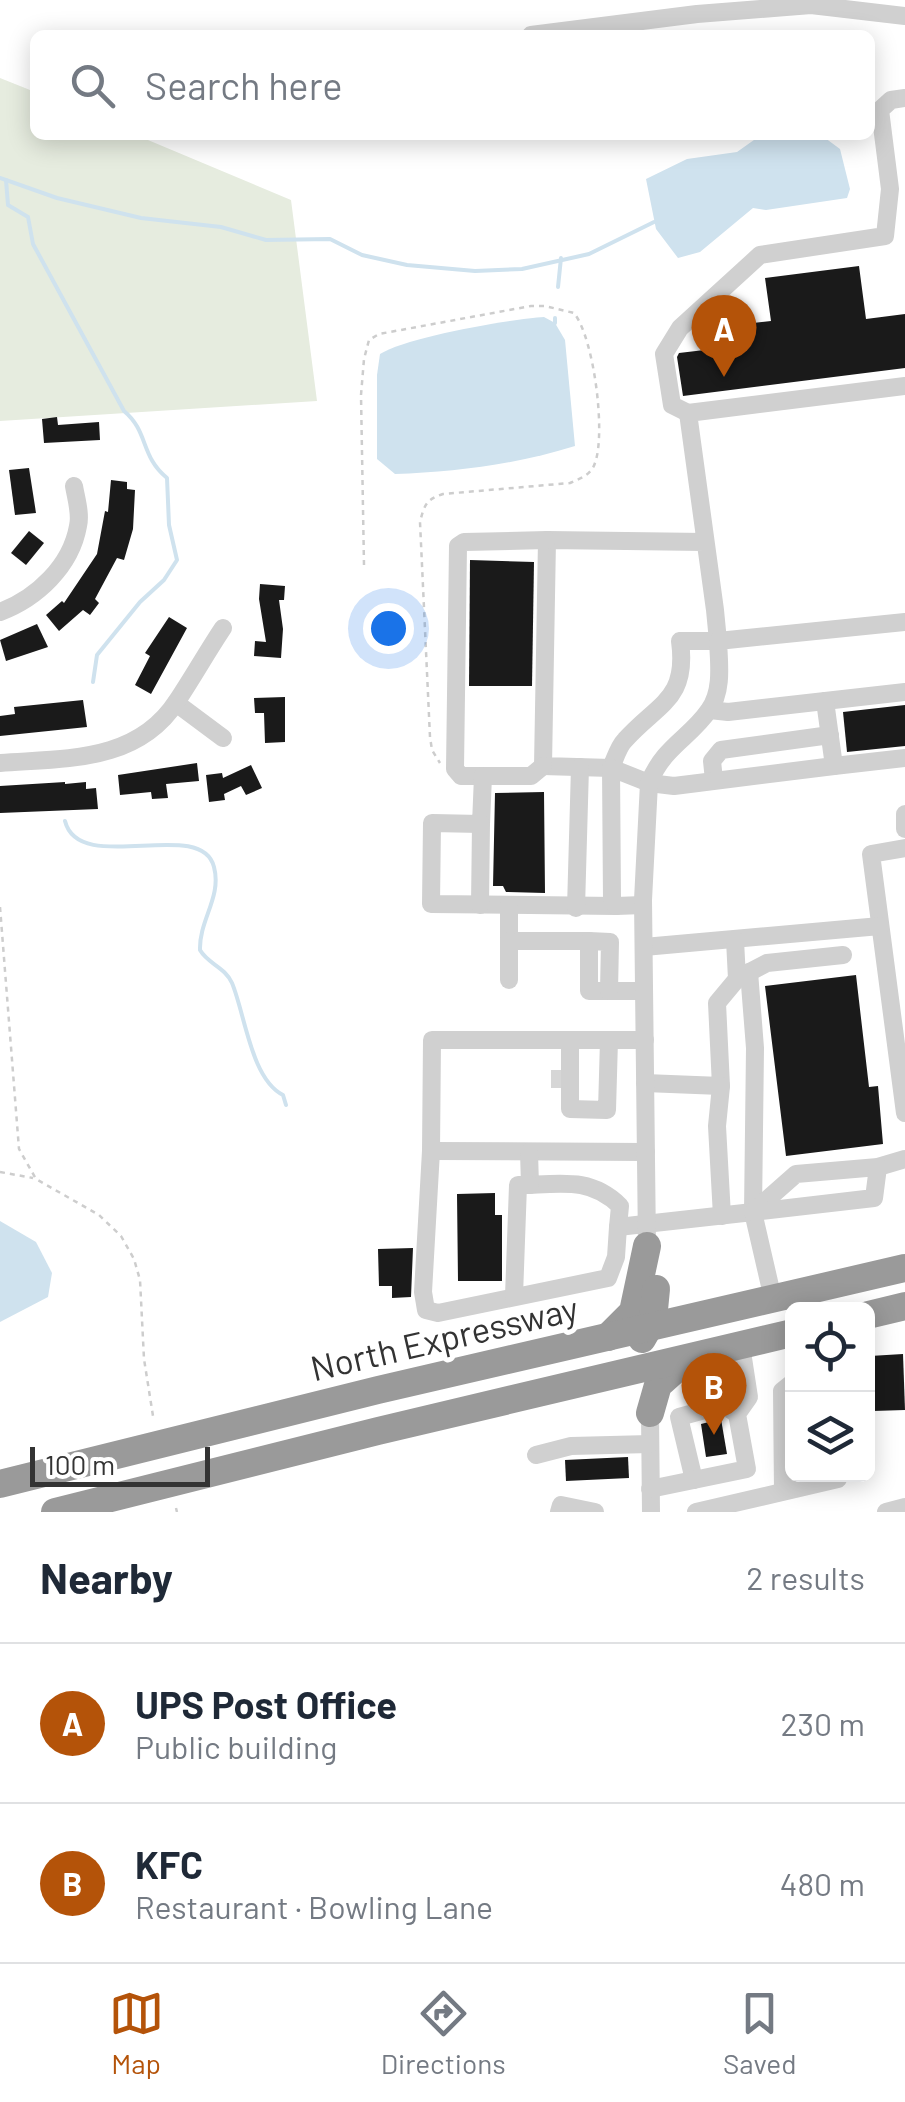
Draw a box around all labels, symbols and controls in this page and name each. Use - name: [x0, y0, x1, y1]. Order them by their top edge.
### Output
- search box: [30, 30, 875, 140]
- icon: search: [65, 58, 120, 113]
- text: Search here: [145, 62, 343, 108]
- pin: A: [692, 294, 756, 377]
- your location: [363, 603, 414, 654]
- street label: North Expressway: [306, 1286, 582, 1388]
- map controls: [785, 1302, 875, 1482]
- button: locate: [785, 1302, 875, 1392]
- pin: B: [682, 1352, 746, 1435]
- button: layers: [785, 1392, 875, 1482]
- scale bar: [30, 1442, 210, 1486]
- text: 100 m: [45, 1447, 115, 1481]
- text: Nearby: [40, 1552, 173, 1602]
- text: 2 results: [746, 1558, 865, 1596]
- text: UPS Post Office: [135, 1681, 397, 1727]
- text: A: [62, 1704, 83, 1742]
- text: 230 m: [781, 1704, 865, 1742]
- text: Public building: [135, 1727, 337, 1765]
- text: KFC: [135, 1841, 203, 1887]
- text: B: [63, 1864, 82, 1902]
- text: 480 m: [780, 1864, 865, 1902]
- text: Restaurant · Bowling Lane: [135, 1887, 493, 1925]
- tab: Map: [109, 1986, 164, 2080]
- tab: Directions: [381, 1986, 506, 2080]
- tab: Saved: [723, 1986, 796, 2080]

